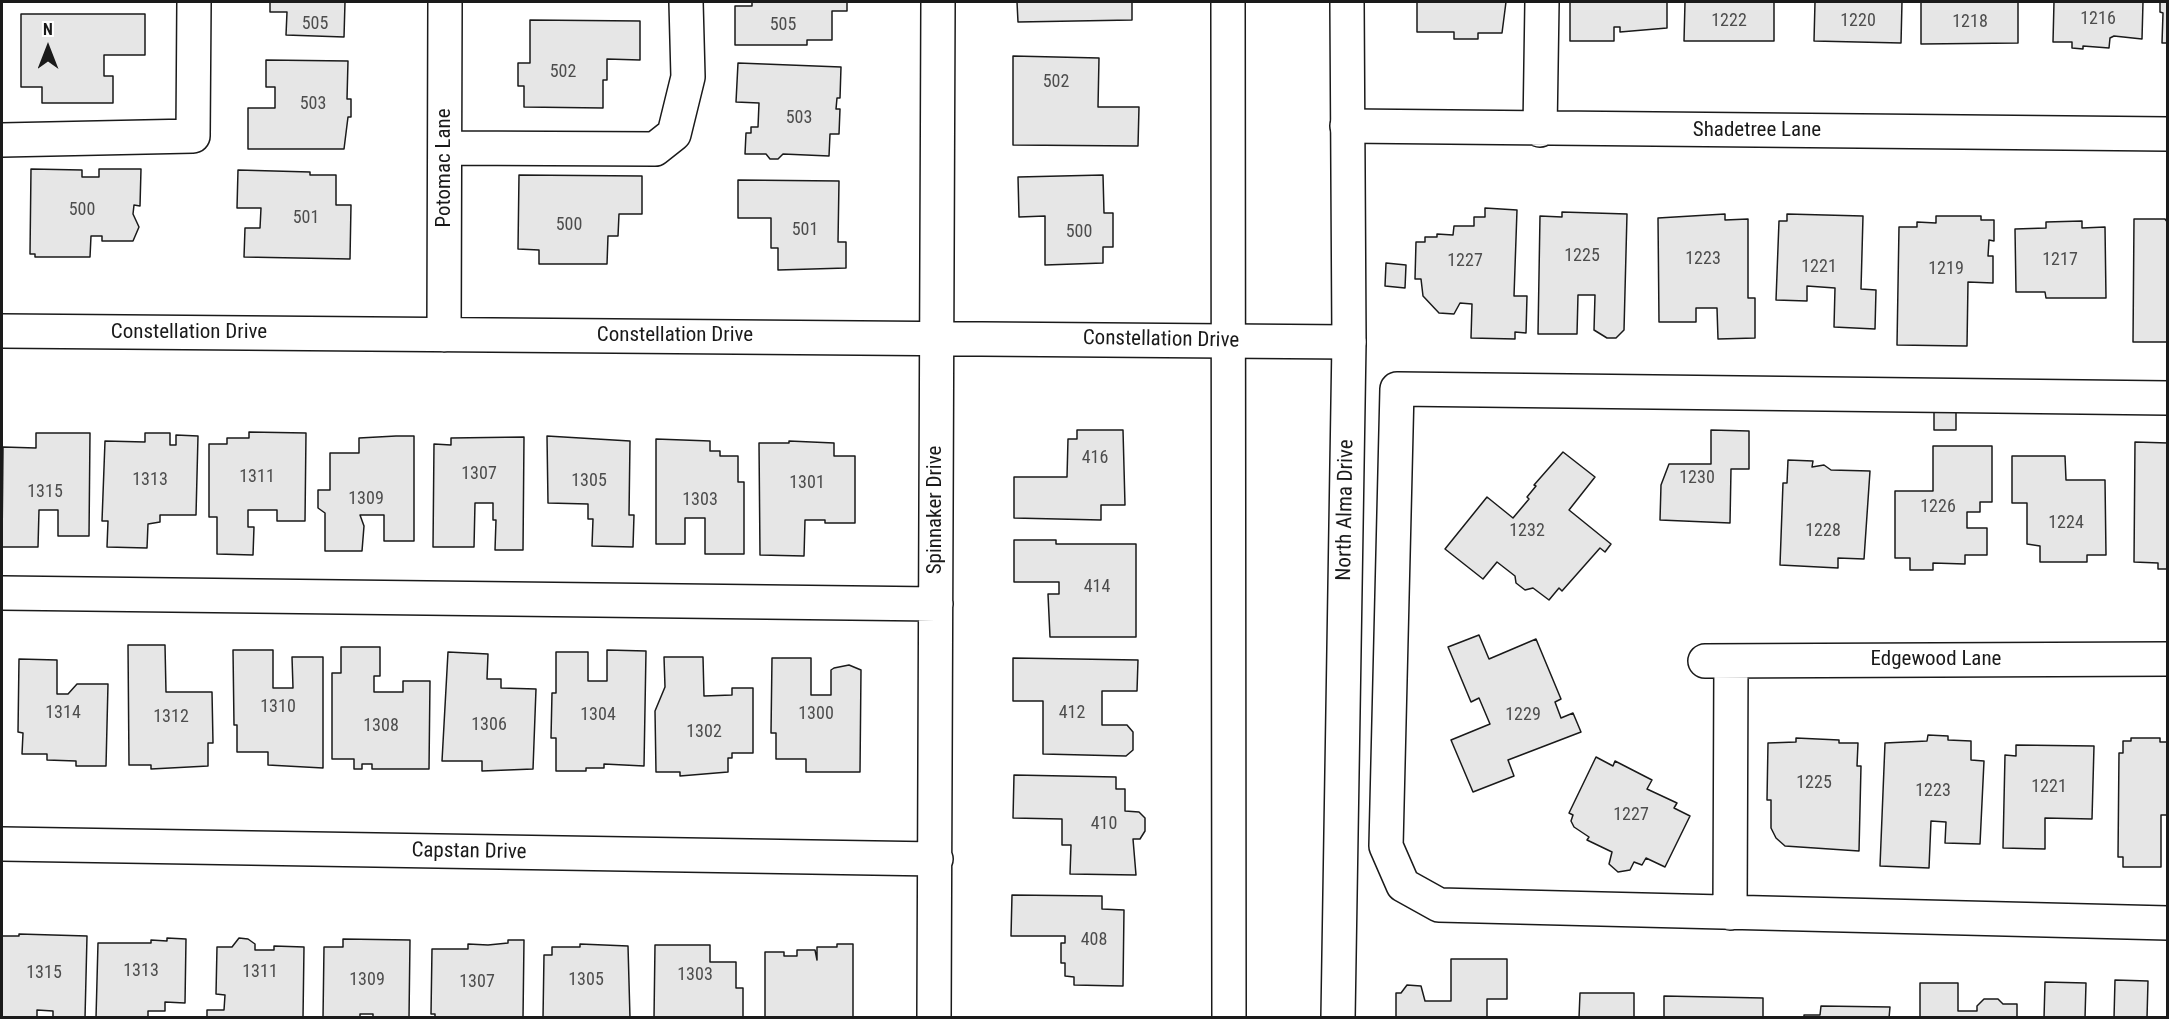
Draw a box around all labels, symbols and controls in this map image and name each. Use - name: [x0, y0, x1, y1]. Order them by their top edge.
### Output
- house number: 1216: [2080, 8, 2116, 30]
- house number: 1222: [1711, 10, 1747, 32]
- house number: 1220: [1840, 10, 1876, 32]
- house number: 1218: [1952, 11, 1988, 33]
- house number: 505: [302, 13, 328, 35]
- house number: 505: [770, 14, 796, 36]
- north arrow: [18, 18, 78, 78]
- text: N: [43, 20, 53, 39]
- house number: 502: [550, 61, 576, 83]
- house number: 502: [1043, 71, 1069, 93]
- house number: 503: [300, 93, 326, 115]
- house number: 503: [786, 107, 812, 129]
- street label: Potomac Lane: [432, 108, 458, 228]
- street label: Shadetree Lane: [1693, 118, 1821, 144]
- house number: 500: [69, 199, 95, 221]
- house number: 501: [293, 207, 319, 229]
- house number: 500: [556, 214, 582, 236]
- house number: 501: [792, 219, 818, 241]
- house number: 500: [1066, 221, 1092, 243]
- house number: 1225: [1564, 245, 1600, 267]
- house number: 1223: [1685, 248, 1721, 270]
- house number: 1217: [2042, 249, 2078, 271]
- house number: 1227: [1447, 250, 1483, 272]
- house number: 1221: [1801, 256, 1837, 278]
- house number: 1219: [1928, 258, 1964, 280]
- street label: Constellation Drive: [111, 320, 267, 346]
- street label: Constellation Drive: [597, 323, 753, 349]
- street label: Constellation Drive: [1083, 326, 1239, 354]
- street label: North Alma Drive: [1332, 439, 1360, 581]
- street label: Spinnaker Drive: [923, 446, 949, 574]
- house number: 416: [1082, 447, 1108, 469]
- house number: 1307: [461, 463, 497, 485]
- house number: 1311: [239, 466, 275, 488]
- house number: 1230: [1679, 467, 1715, 489]
- house number: 1313: [132, 469, 168, 491]
- house number: 1305: [571, 470, 607, 492]
- house number: 1301: [789, 472, 825, 494]
- house number: 1315: [27, 481, 63, 503]
- house number: 1309: [348, 488, 384, 510]
- house number: 1303: [682, 489, 718, 511]
- house number: 1226: [1920, 496, 1956, 518]
- house number: 1224: [2048, 512, 2084, 534]
- house number: 1232: [1509, 520, 1545, 542]
- house number: 1228: [1805, 520, 1841, 542]
- house number: 414: [1084, 576, 1110, 598]
- street label: Edgewood Lane: [1871, 647, 2001, 673]
- house number: 1310: [260, 696, 296, 718]
- house number: 1314: [45, 702, 81, 724]
- house number: 412: [1059, 702, 1085, 724]
- house number: 1300: [798, 703, 834, 725]
- house number: 1304: [580, 704, 616, 726]
- house number: 1229: [1505, 704, 1541, 726]
- house number: 1312: [153, 706, 189, 728]
- house number: 1306: [471, 714, 507, 736]
- house number: 1308: [363, 715, 399, 737]
- house number: 1302: [686, 721, 722, 743]
- house number: 1225: [1796, 772, 1832, 794]
- house number: 1221: [2031, 776, 2067, 798]
- house number: 1223: [1915, 780, 1951, 802]
- house number: 1227: [1613, 804, 1649, 826]
- house number: 410: [1091, 813, 1117, 835]
- street label: Capstan Drive: [411, 838, 527, 866]
- house number: 408: [1081, 929, 1107, 951]
- house number: 1313: [123, 960, 159, 982]
- house number: 1311: [242, 961, 278, 983]
- house number: 1315: [26, 962, 62, 984]
- house number: 1303: [677, 964, 713, 986]
- house number: 1309: [349, 969, 385, 991]
- house number: 1305: [568, 969, 604, 991]
- house number: 1307: [459, 971, 495, 993]

